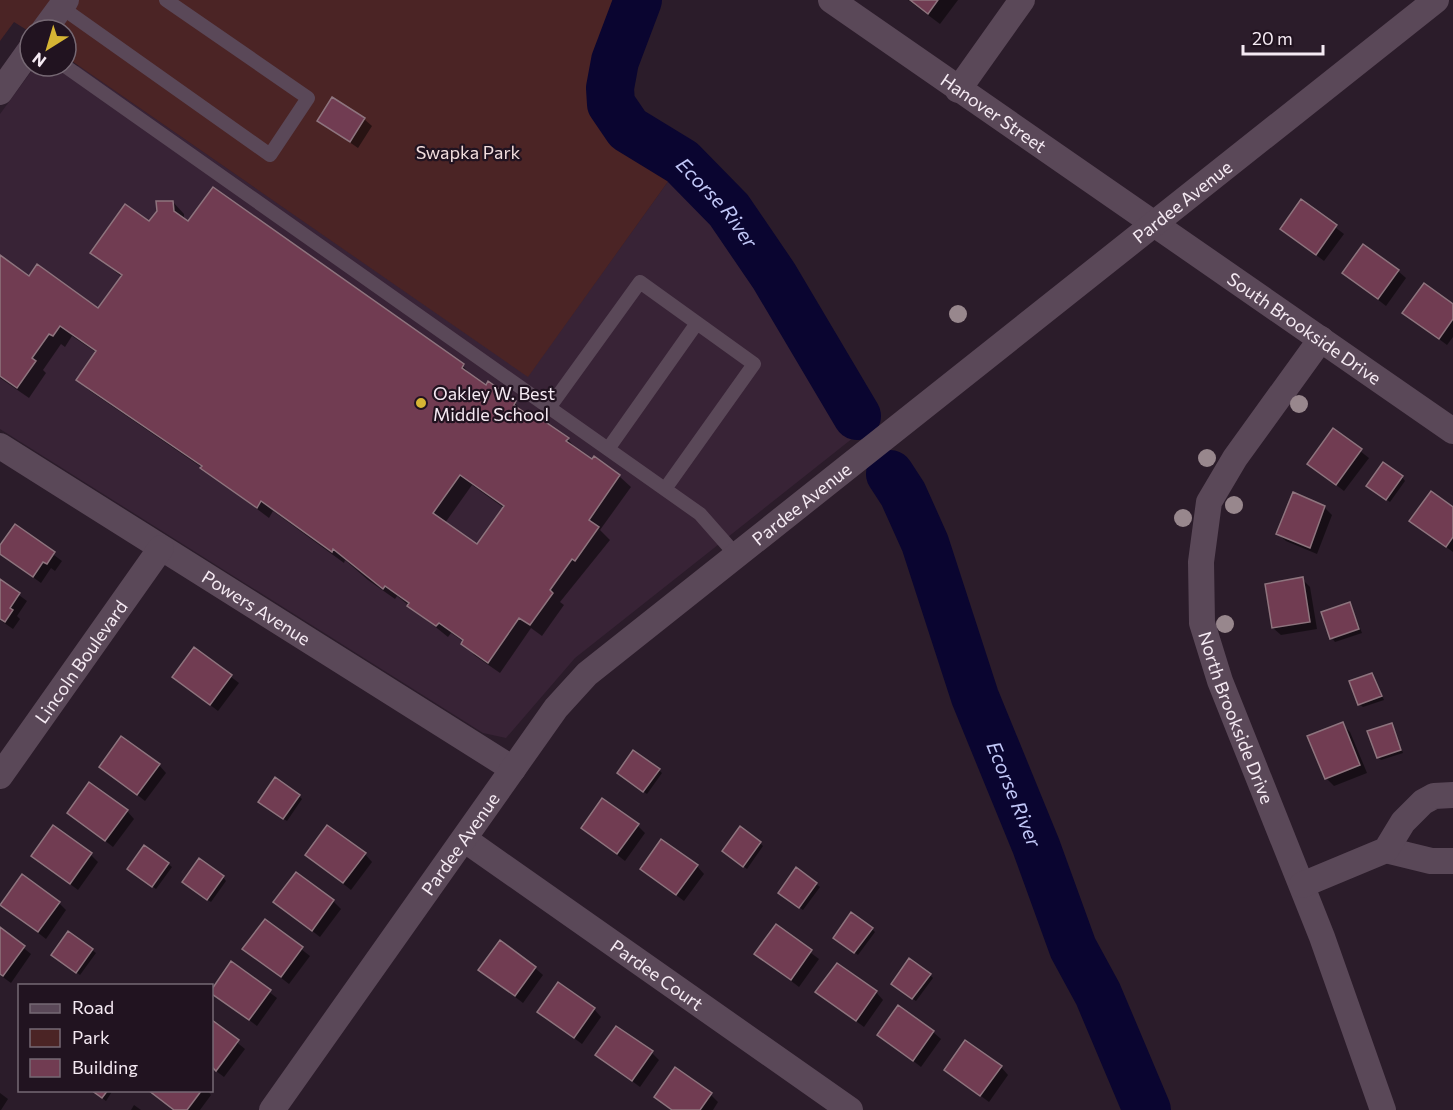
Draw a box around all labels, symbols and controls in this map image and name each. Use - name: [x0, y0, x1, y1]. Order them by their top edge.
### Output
- north arrow: [18, 18, 78, 78]
- scale bar: [1243, 18, 1322, 56]
- text: 20 m: [1252, 27, 1293, 49]
- text: N: [28, 49, 49, 72]
- street label: Hanover Street: [937, 69, 1051, 157]
- park label: Swapka Park: [416, 141, 521, 163]
- water label: Ecorse River: [672, 152, 764, 253]
- street label: Pardee Avenue: [1128, 156, 1236, 248]
- street label: South Brookside Drive: [1223, 267, 1386, 389]
- place label: Oakley W. Best Middle School: [433, 382, 555, 425]
- marker: Oakley W. Best Middle School: [414, 396, 428, 410]
- street label: Pardee Avenue: [747, 458, 855, 550]
- street label: Powers Avenue: [198, 565, 315, 650]
- street label: Lincoln Boulevard: [30, 596, 132, 727]
- street label: North Brookside Drive: [1194, 629, 1279, 807]
- water label: Ecorse River: [982, 737, 1047, 851]
- street label: Pardee Avenue: [416, 788, 504, 899]
- street label: Pardee Court: [607, 935, 708, 1015]
- legend: [18, 984, 213, 1092]
- text: Road: [72, 996, 114, 1018]
- text: Park: [72, 1026, 110, 1048]
- text: Building: [72, 1056, 138, 1078]

